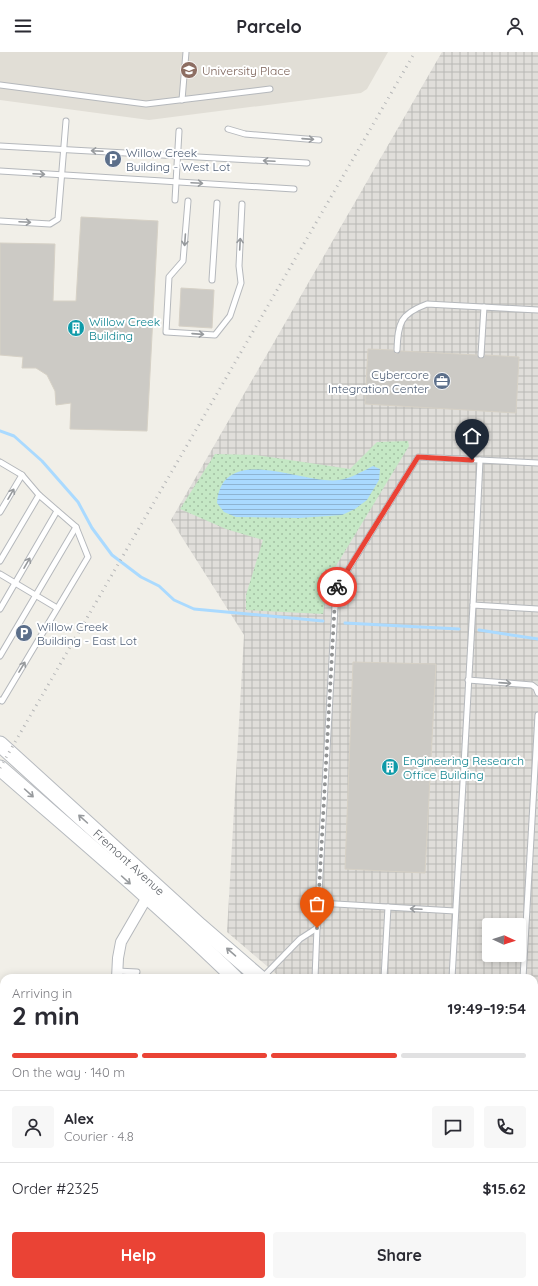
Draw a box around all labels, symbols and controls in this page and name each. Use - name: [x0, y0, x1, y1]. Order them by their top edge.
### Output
- icon: menu: [12, 15, 34, 37]
- text: Parcelo: [236, 15, 302, 38]
- icon: person: [504, 15, 526, 37]
- school or university icon: University Place: [179, 60, 199, 80]
- place label: University Place: [202, 63, 291, 78]
- one-way arrow: [301, 135, 314, 142]
- place label: Willow Creek Building - West Lot: [126, 145, 230, 174]
- one-way arrow: [91, 148, 104, 155]
- parking icon: Willow Creek Building - West Lot: [103, 149, 123, 169]
- one-way arrow: [263, 158, 276, 165]
- one-way arrow: [32, 170, 45, 177]
- one-way arrow: [190, 180, 203, 187]
- one-way arrow: [18, 219, 31, 226]
- one-way arrow: [181, 233, 188, 246]
- one-way arrow: [236, 238, 244, 251]
- place label: Willow Creek Building: [89, 314, 160, 343]
- building icon: Willow Creek Building: [66, 318, 86, 338]
- one-way arrow: [191, 330, 204, 338]
- place label: Cybercore Integration Center: [328, 367, 429, 396]
- office icon: Cybercore Integration Center: [432, 371, 452, 391]
- pin: [455, 419, 489, 460]
- icon: home: [461, 425, 483, 447]
- one-way arrow: [7, 488, 15, 500]
- one-way arrow: [23, 557, 31, 569]
- courier: [317, 567, 357, 607]
- icon: bike: [326, 576, 348, 598]
- place label: Willow Creek Building - East Lot: [37, 619, 137, 648]
- parking icon: Willow Creek Building - East Lot: [14, 623, 34, 643]
- one-way arrow: [19, 662, 27, 674]
- one-way arrow: [498, 679, 511, 686]
- place label: Engineering Research Office Building: [403, 753, 524, 782]
- building icon: Engineering Research Office Building: [380, 757, 400, 777]
- one-way arrow: [24, 789, 34, 798]
- one-way arrow: [77, 814, 88, 823]
- street label: Fremont Avenue: [91, 825, 168, 898]
- one-way arrow: [121, 875, 132, 884]
- pin: [300, 887, 334, 928]
- icon: bag: [306, 893, 328, 915]
- one-way arrow: [410, 905, 423, 912]
- north arrow: [482, 918, 526, 962]
- map controls: [482, 918, 526, 962]
- one-way arrow: [226, 948, 236, 957]
- text: Arriving in: [12, 985, 72, 1001]
- text: 2 min: [12, 999, 80, 1032]
- text: 19:49–19:54: [447, 999, 526, 1018]
- text: On the way · 140 m: [12, 1064, 125, 1080]
- button: person: [12, 1106, 54, 1148]
- button: chat: [432, 1106, 474, 1148]
- button: phone: [484, 1106, 526, 1148]
- text: Alex: [64, 1109, 94, 1128]
- text: Courier · 4.8: [64, 1128, 134, 1144]
- text: Order #2325: [12, 1179, 99, 1198]
- text: $15.62: [483, 1179, 526, 1198]
- button: Help: [12, 1232, 265, 1278]
- button: Share: [273, 1232, 526, 1278]

